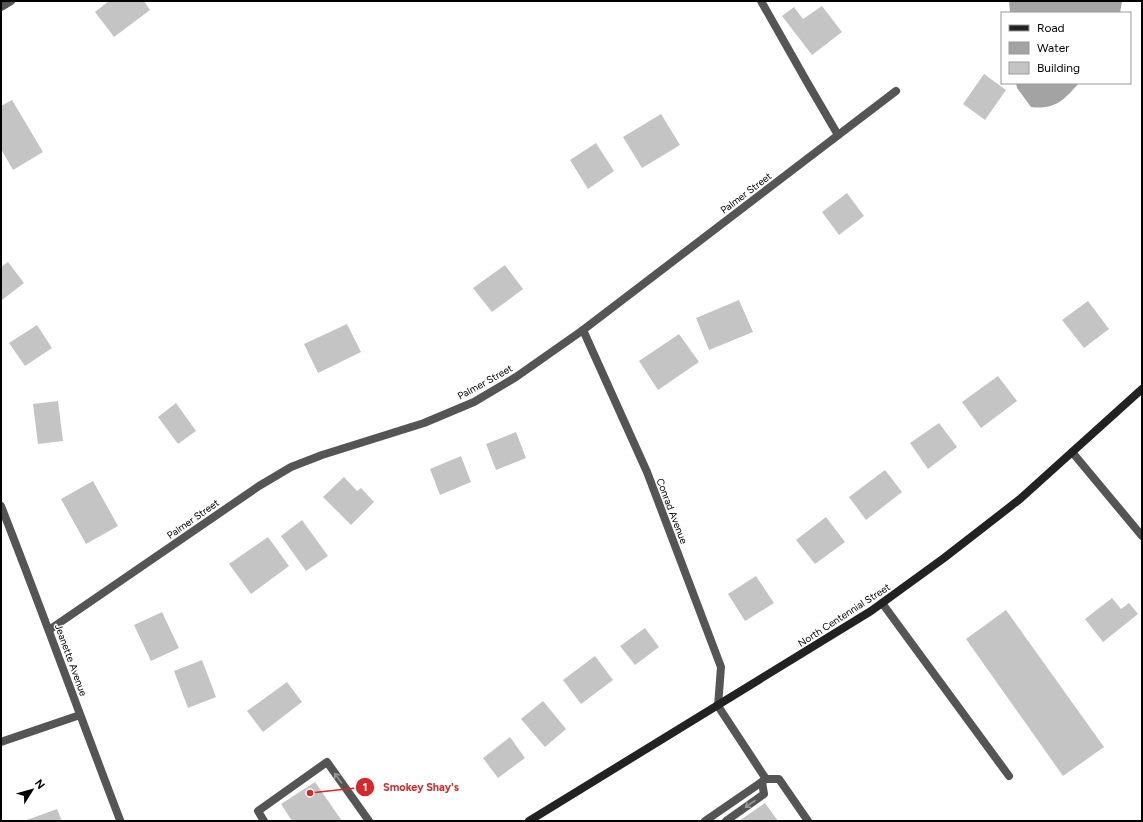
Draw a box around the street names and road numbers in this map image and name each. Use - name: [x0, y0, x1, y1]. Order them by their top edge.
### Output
- street label: Palmer Street: [718, 169, 774, 216]
- street label: Palmer Street: [455, 361, 515, 402]
- street label: Conrad Avenue: [654, 476, 691, 546]
- street label: Palmer Street: [164, 496, 222, 542]
- street label: North Centennial Street: [795, 580, 893, 650]
- street label: Jeanette Avenue: [52, 622, 90, 698]

